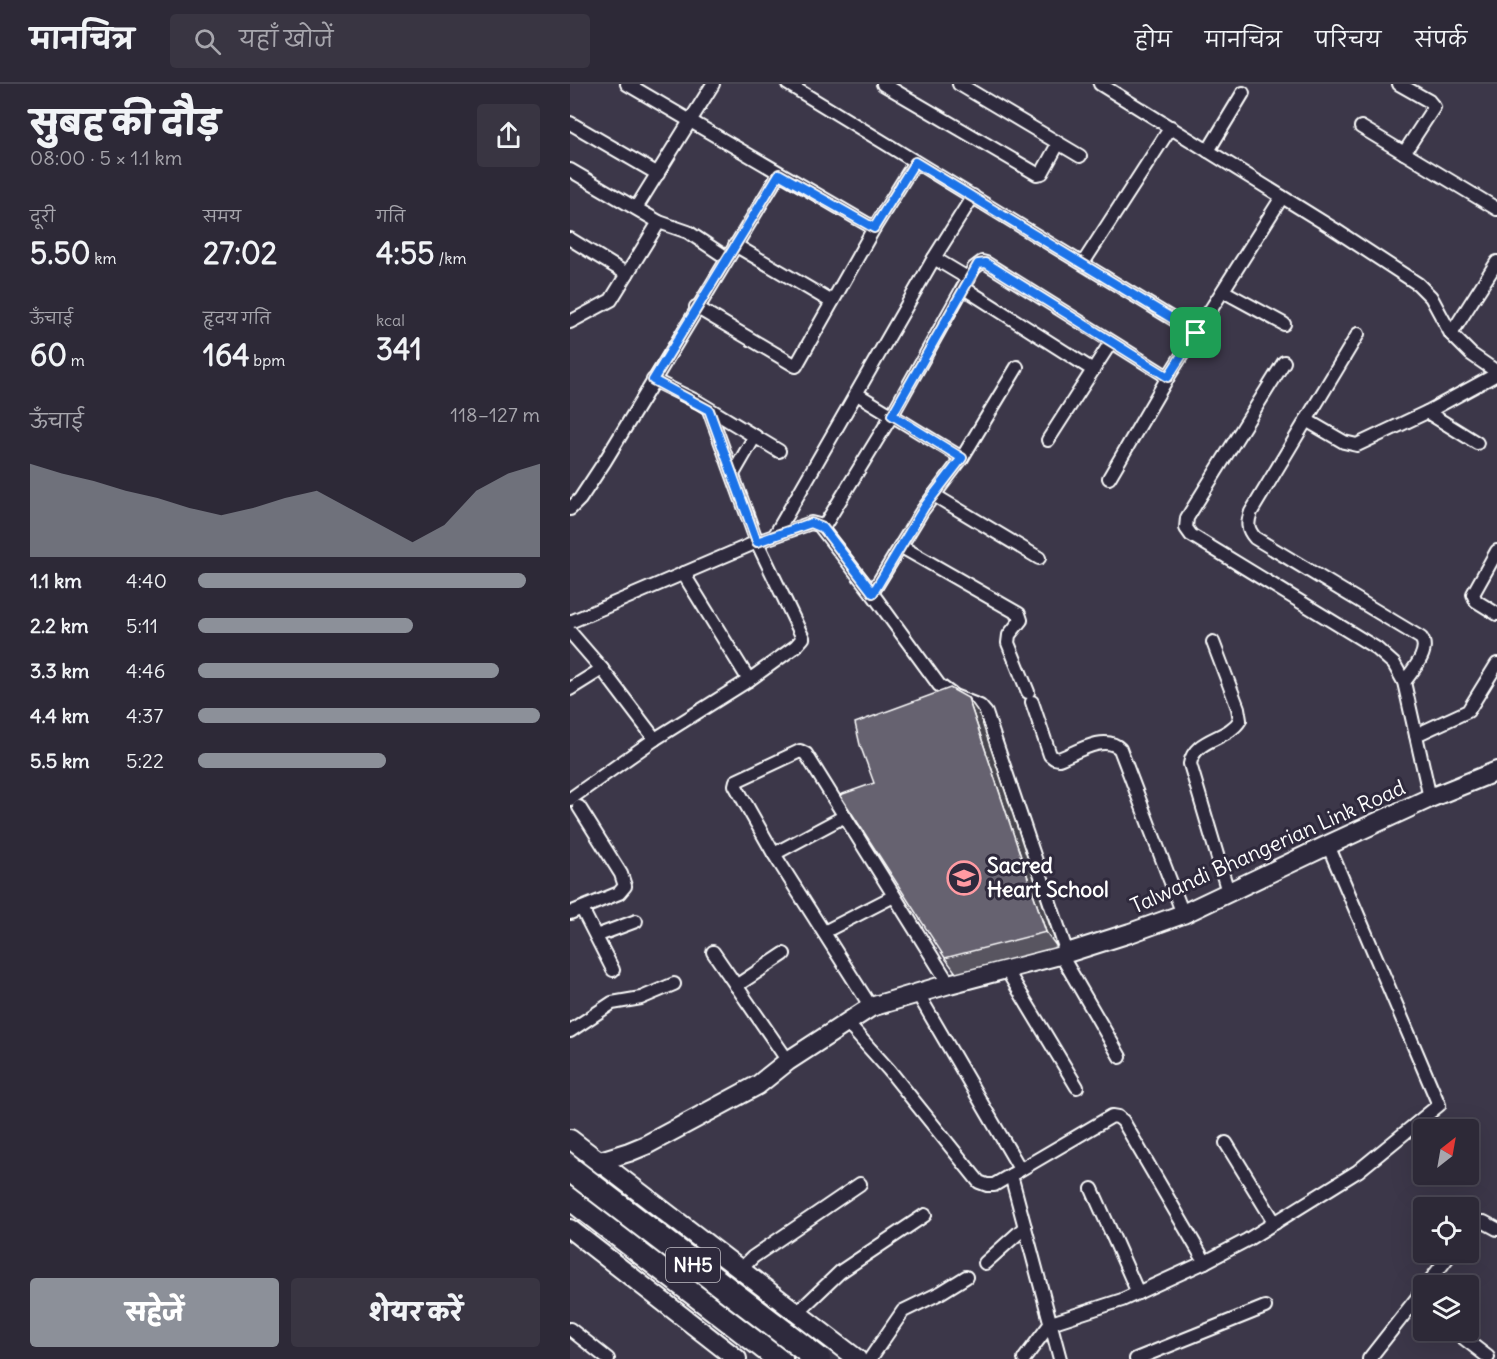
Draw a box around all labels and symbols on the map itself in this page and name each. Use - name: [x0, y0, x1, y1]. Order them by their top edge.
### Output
- pin: [1170, 307, 1221, 358]
- street label: Talwandi Bhangerian Link Road: [1126, 774, 1409, 919]
- place label: Sacred Heart School: [987, 852, 1109, 903]
- school or university icon: Sacred Heart School: [946, 860, 982, 896]
- north arrow: [1413, 1119, 1479, 1185]
- road number: NH5: [666, 1248, 720, 1282]

